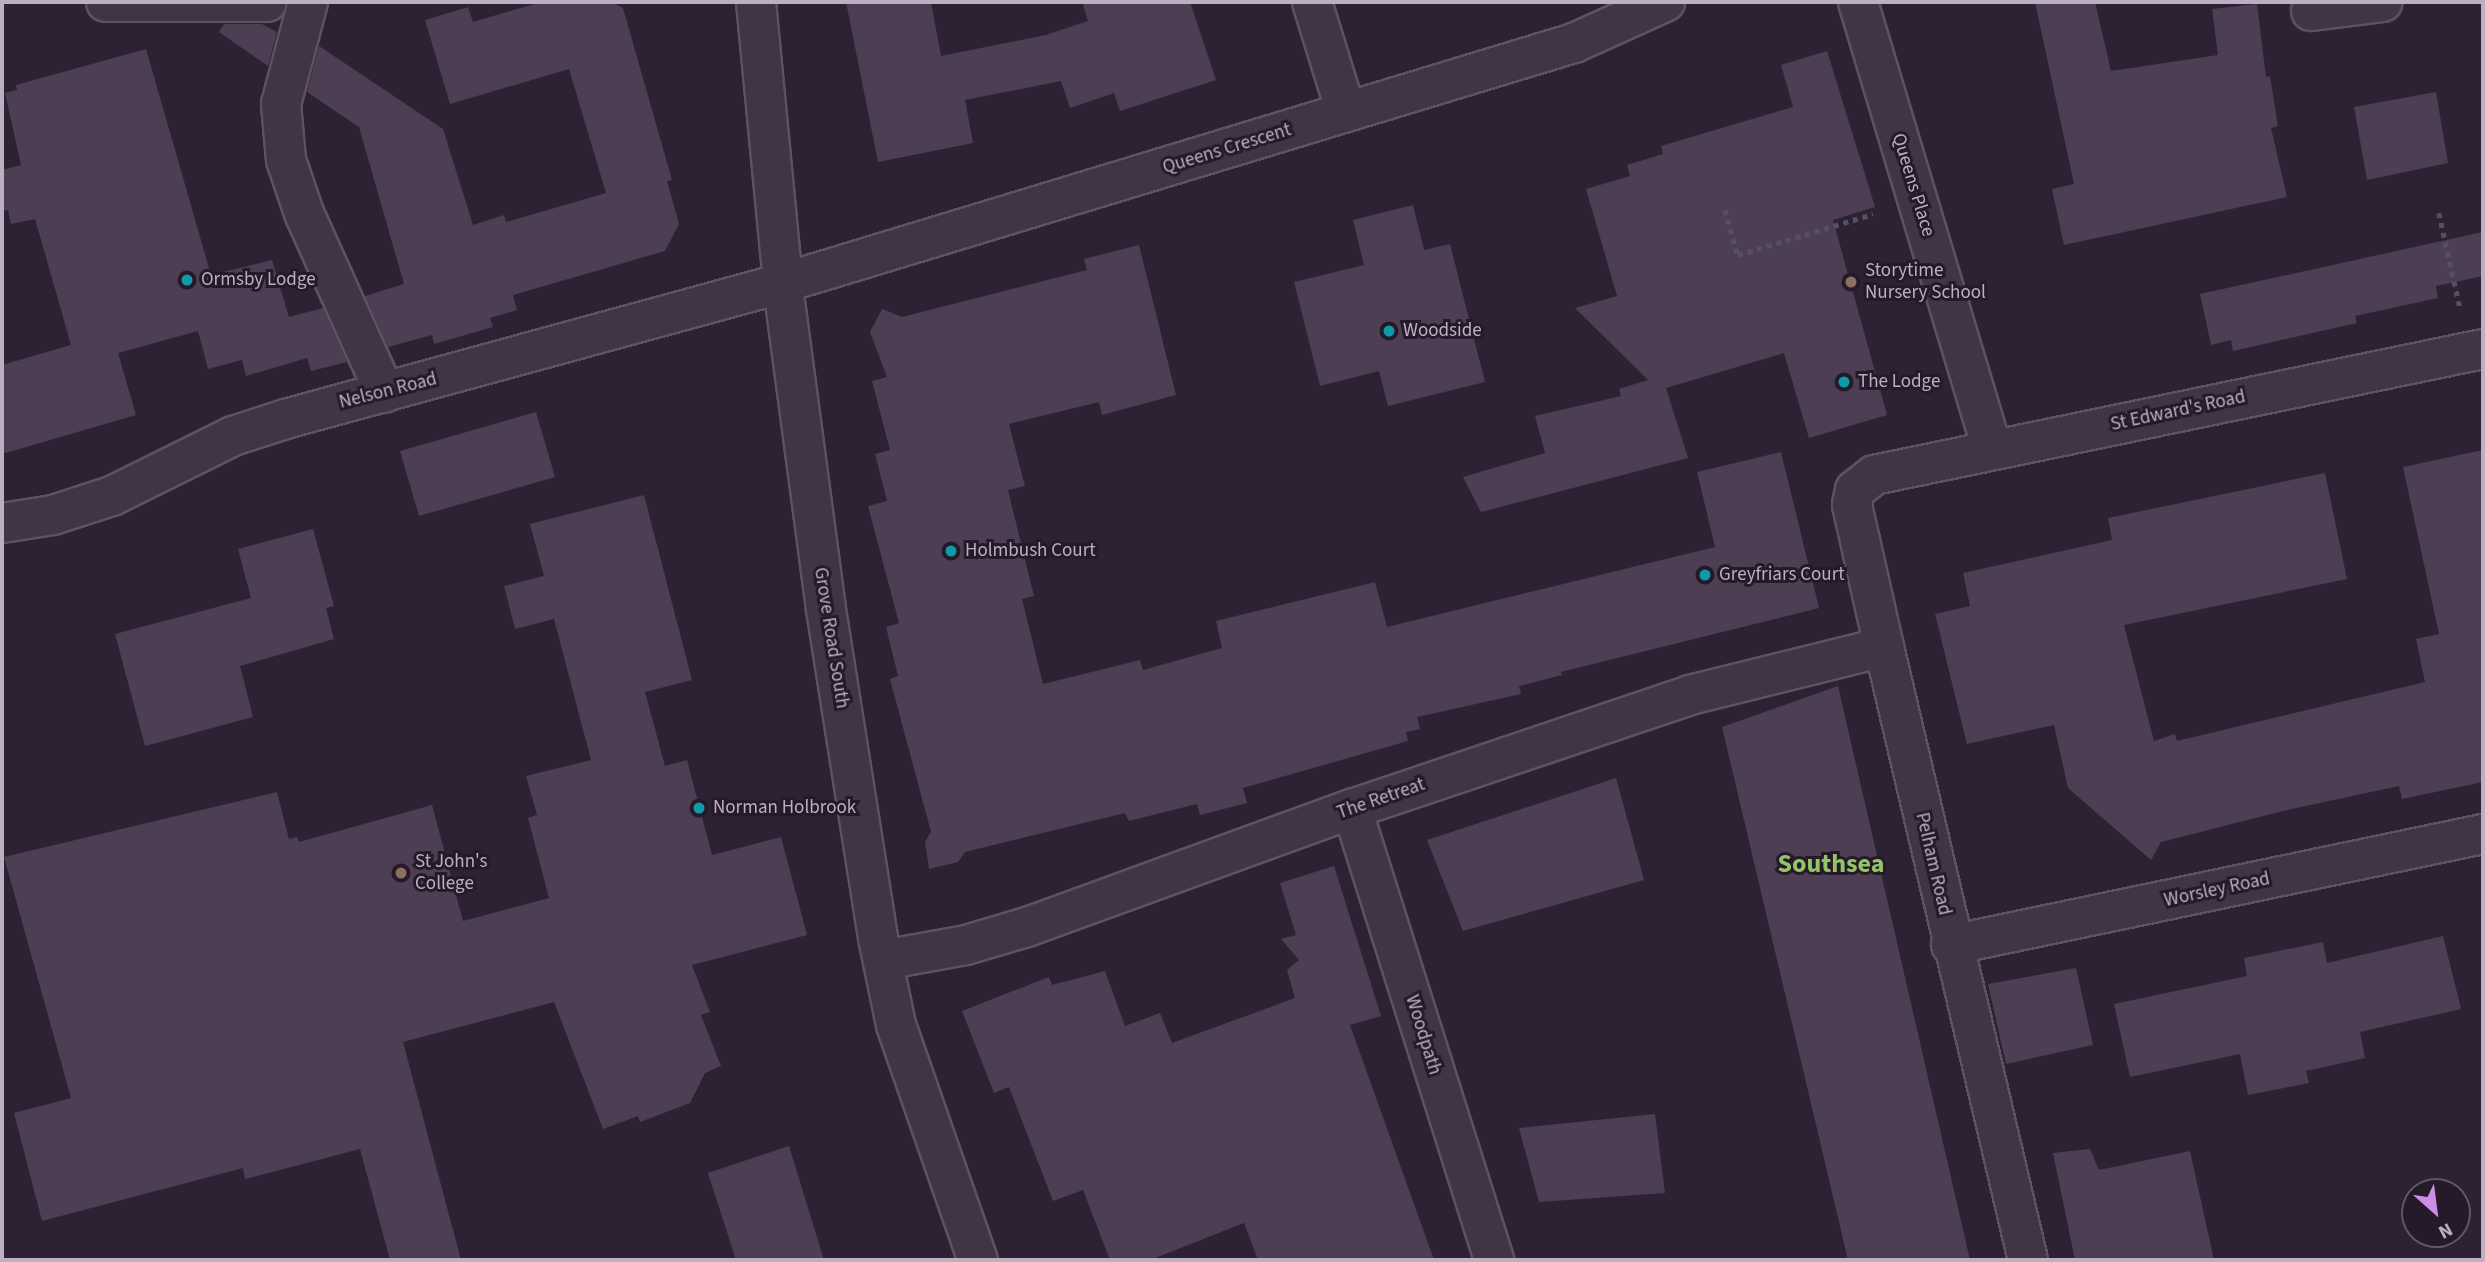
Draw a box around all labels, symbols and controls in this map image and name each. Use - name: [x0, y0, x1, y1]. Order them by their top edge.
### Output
- street label: Queens Crescent: [1160, 119, 1294, 179]
- street label: Queens Place: [1886, 131, 1940, 239]
- place label: Storytime Nursery School: [1865, 260, 1986, 304]
- place label: Ormsby Lodge: [201, 269, 316, 291]
- marker: Ormsby Lodge: [179, 272, 195, 288]
- marker: Storytime Nursery School: [1843, 274, 1859, 290]
- place label: Woodside: [1403, 320, 1482, 342]
- marker: Woodside: [1381, 323, 1397, 339]
- street label: Nelson Road: [337, 368, 439, 414]
- place label: The Lodge: [1858, 371, 1940, 393]
- marker: The Lodge: [1836, 374, 1852, 390]
- street label: St Edward's Road: [2109, 386, 2247, 436]
- place label: Holmbush Court: [965, 540, 1096, 562]
- marker: Holmbush Court: [943, 543, 959, 559]
- place label: Greyfriars Court: [1719, 564, 1845, 586]
- street label: Grove Road South: [809, 566, 853, 710]
- marker: Greyfriars Court: [1697, 567, 1713, 583]
- street label: The Retreat: [1334, 773, 1428, 825]
- place label: Norman Holbrook: [713, 797, 856, 819]
- marker: Norman Holbrook: [691, 800, 707, 816]
- street label: Pelham Road: [1910, 810, 1956, 918]
- district label: Southsea: [1778, 848, 1884, 880]
- place label: St John's College: [415, 851, 487, 895]
- marker: St John's College: [393, 865, 409, 881]
- street label: Worsley Road: [2162, 868, 2272, 912]
- street label: Woodpath: [1400, 992, 1446, 1078]
- north arrow: [2401, 1178, 2471, 1248]
- text: N: [2433, 1215, 2457, 1245]

